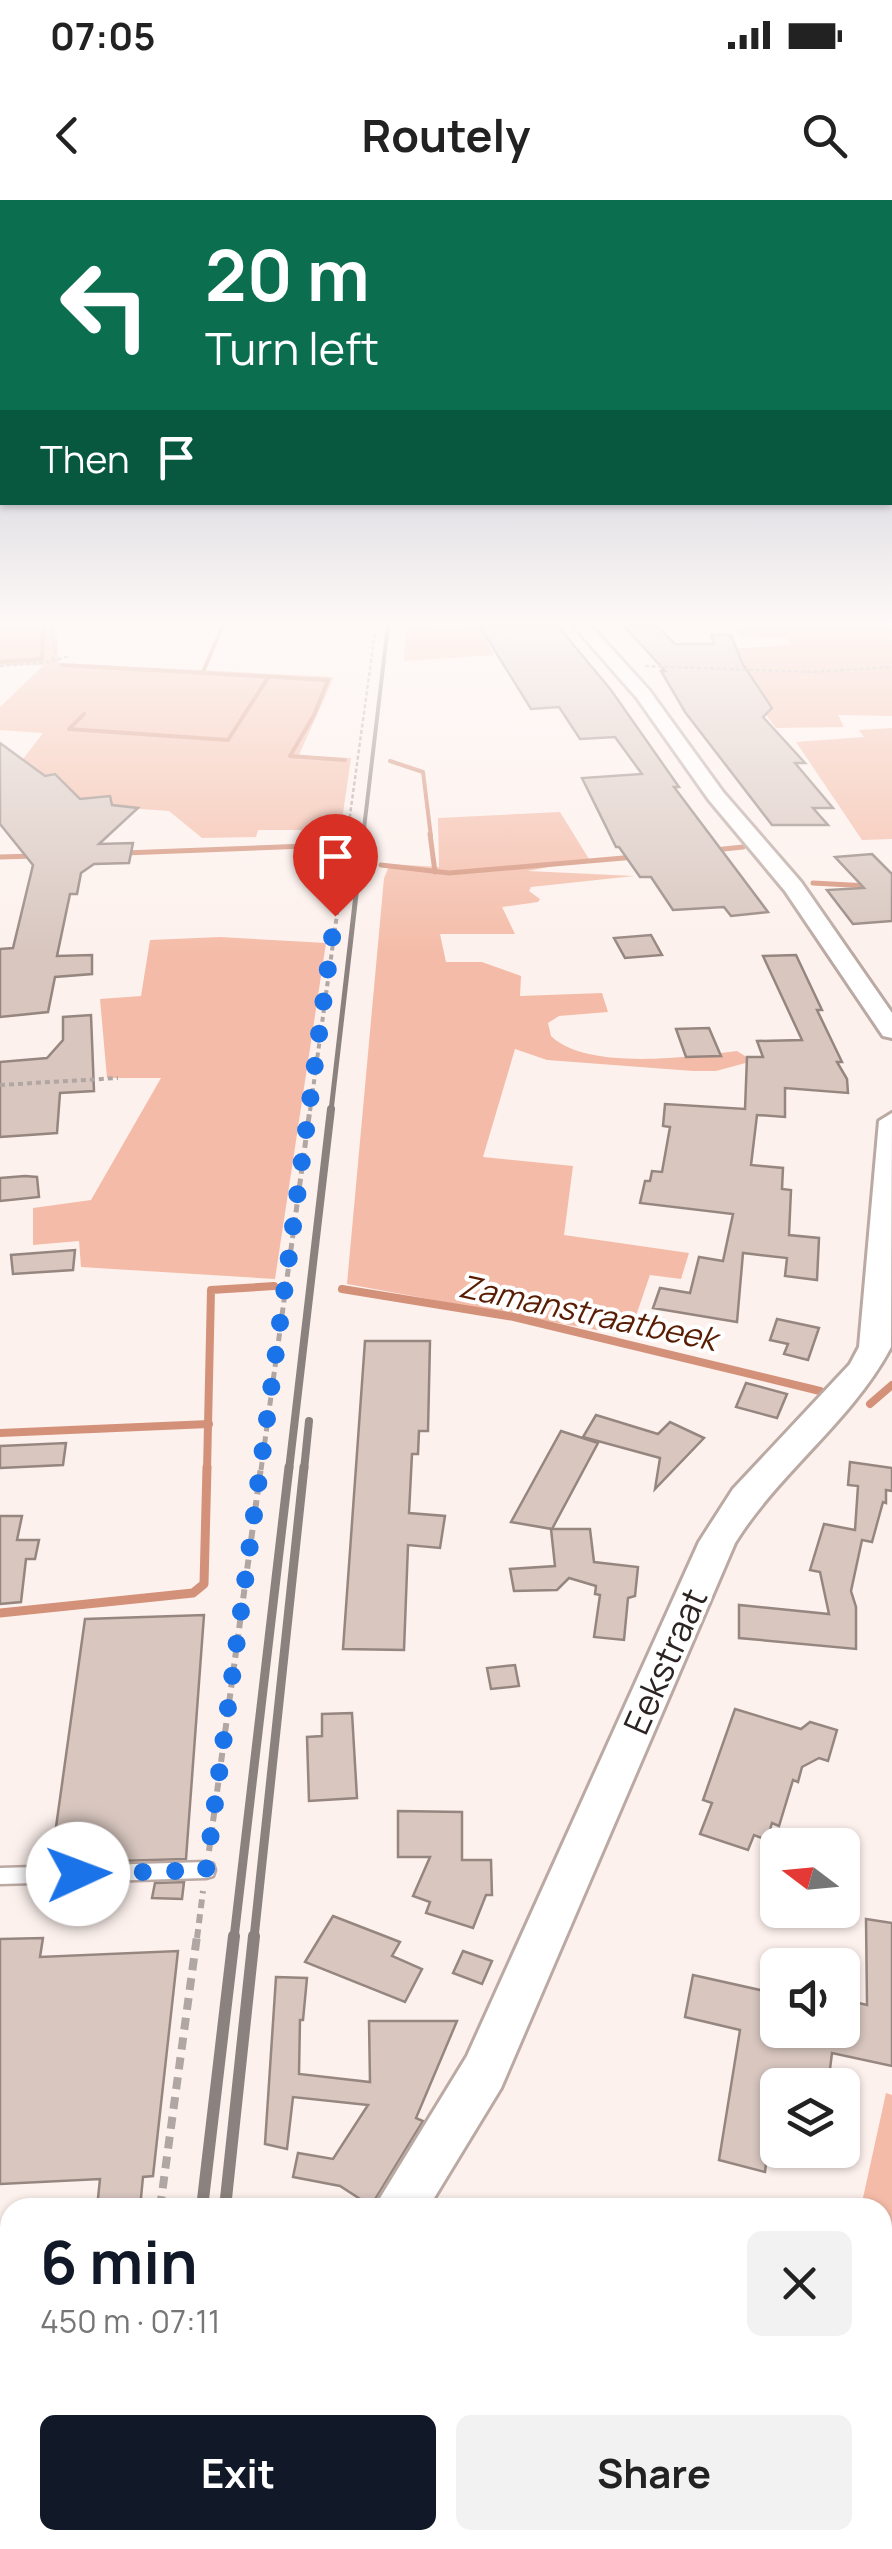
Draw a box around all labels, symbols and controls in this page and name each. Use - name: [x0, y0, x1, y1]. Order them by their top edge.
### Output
- text: 07:05: [50, 9, 156, 61]
- text: Routely: [362, 104, 530, 166]
- icon: back: [40, 108, 95, 163]
- icon: search: [797, 108, 852, 163]
- text: 20 m: [205, 226, 370, 322]
- icon: left: [40, 240, 170, 370]
- text: Turn left: [205, 317, 379, 379]
- icon: arrive: [149, 430, 204, 485]
- text: Then: [40, 432, 129, 484]
- pin: [293, 814, 378, 917]
- icon: arrive: [308, 829, 363, 884]
- water label: Zamanstraatbeek: [455, 1263, 725, 1362]
- street label: Eekstraat: [612, 1581, 718, 1741]
- position arrow: [26, 1822, 130, 1926]
- north arrow: [760, 1828, 860, 1928]
- map controls: [760, 1828, 860, 2168]
- button: sound: [760, 1948, 860, 2048]
- button: layers: [760, 2068, 860, 2168]
- text: 6 min: [40, 2220, 198, 2302]
- button: close: [747, 2231, 852, 2336]
- text: 450 m · 07:11: [40, 2299, 221, 2343]
- button: Exit: [40, 2415, 436, 2530]
- button: Share: [456, 2415, 852, 2530]

